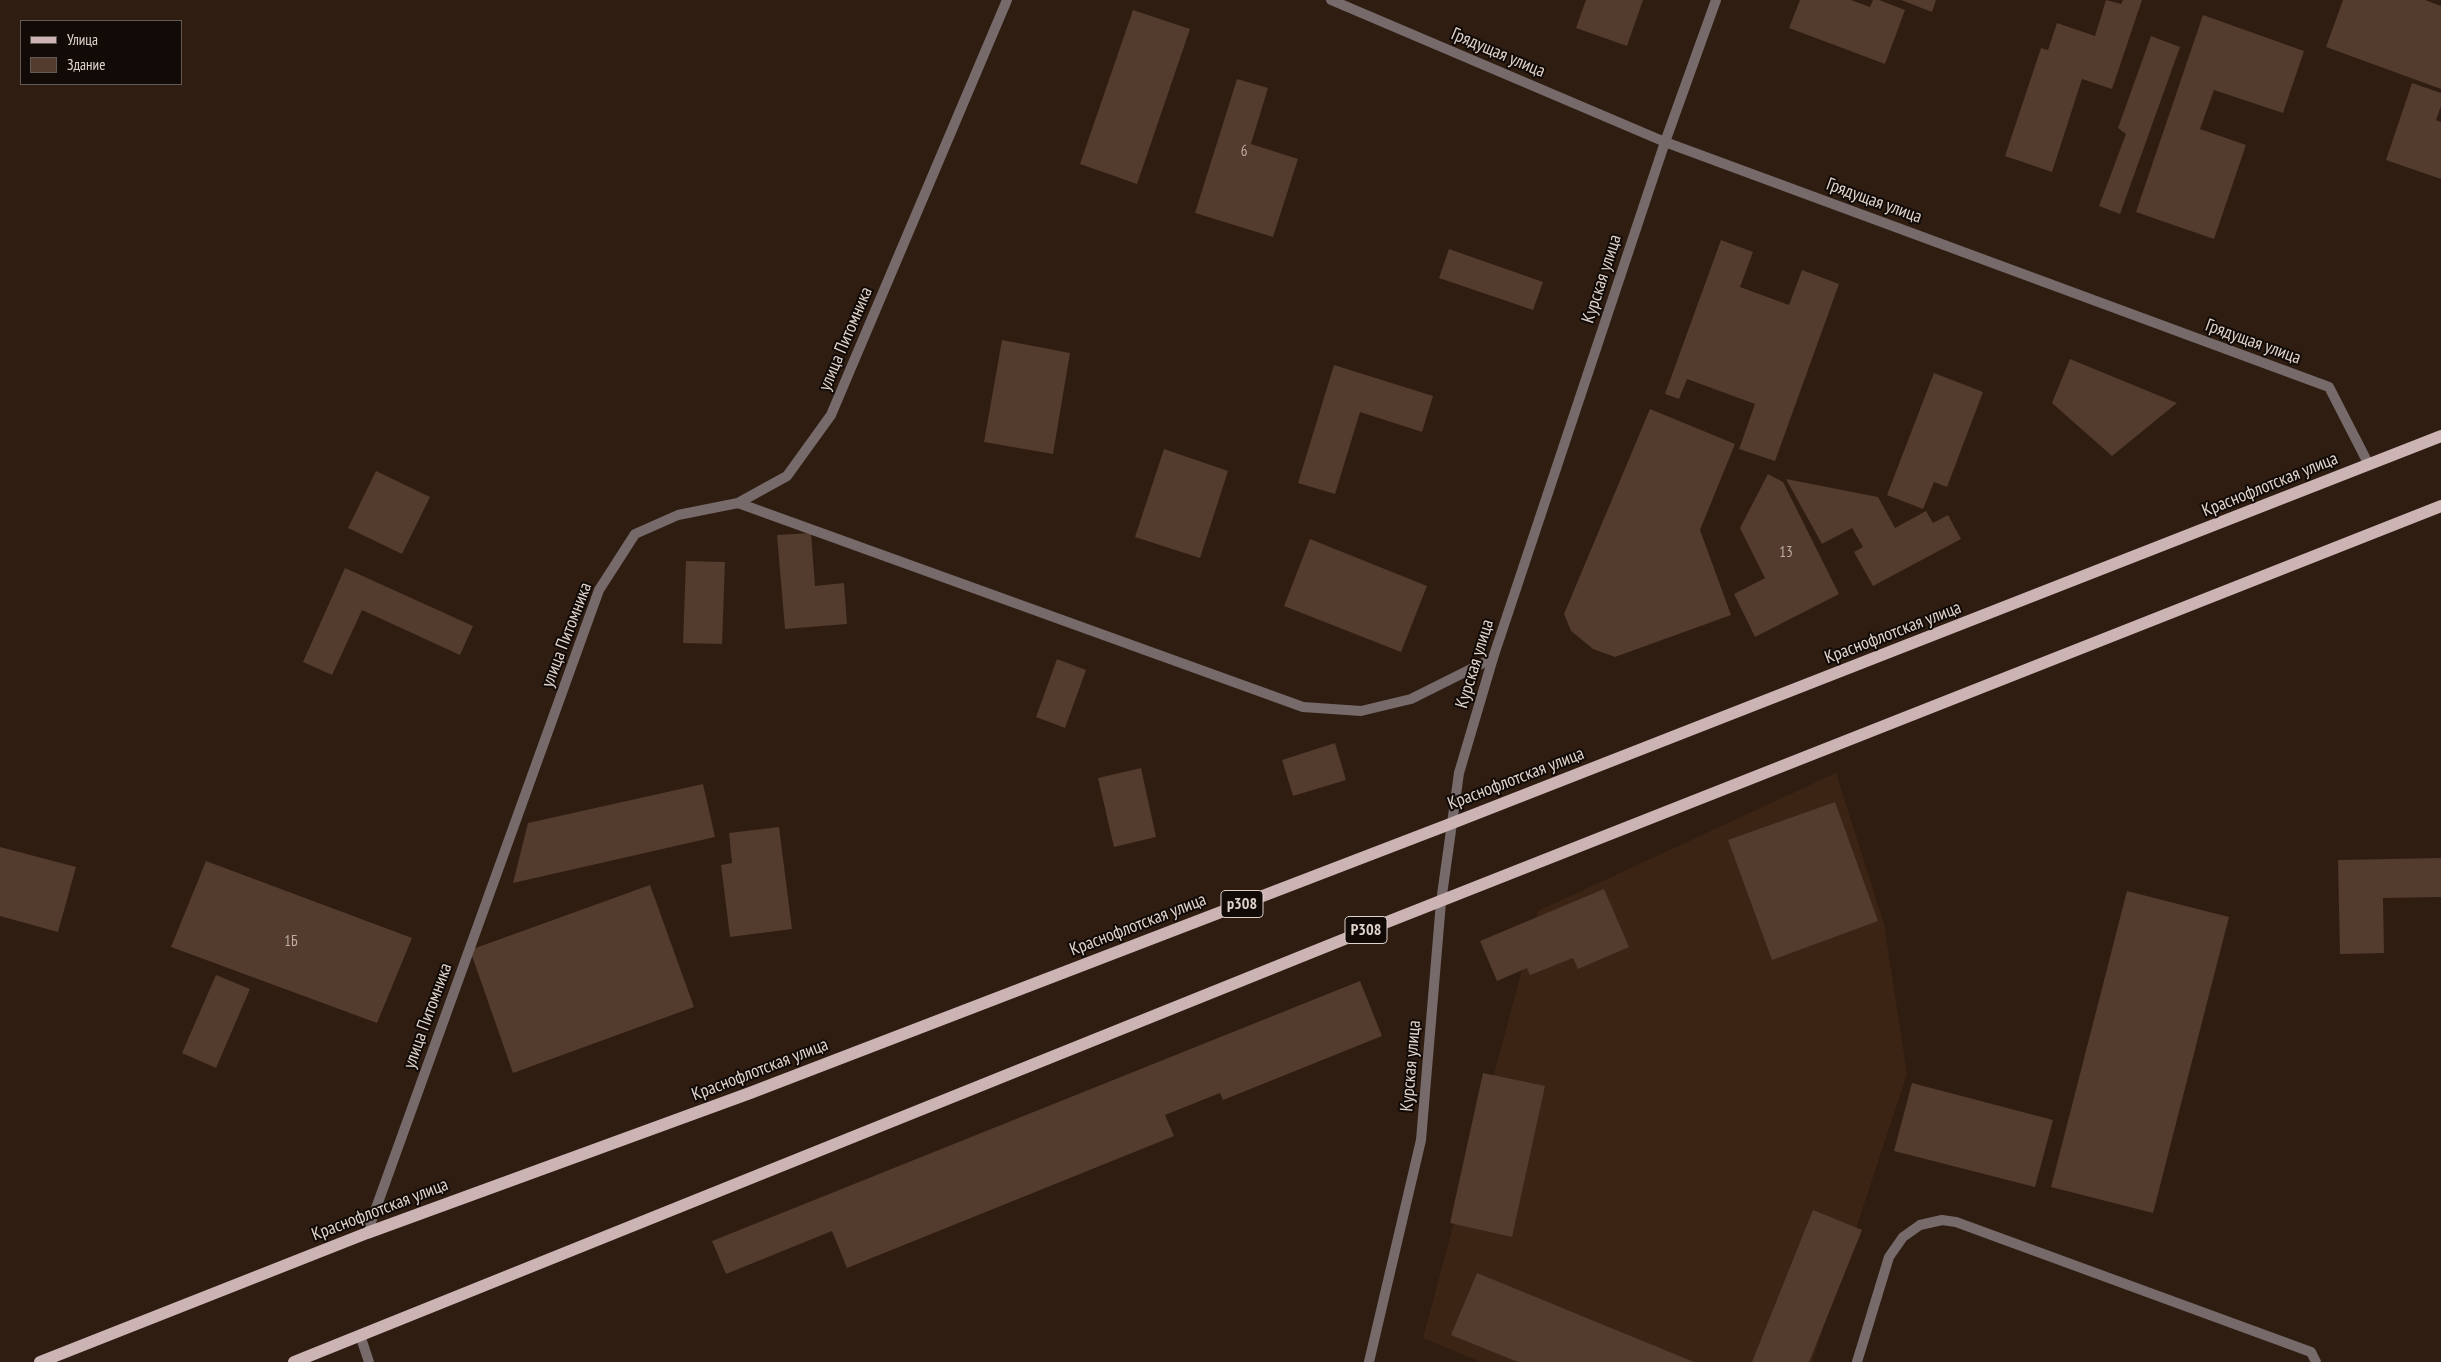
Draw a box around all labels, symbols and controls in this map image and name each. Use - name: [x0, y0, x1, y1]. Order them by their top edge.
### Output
- legend: [20, 20, 182, 85]
- street label: Грядущая улица: [1448, 23, 1548, 83]
- text: Улица: [67, 30, 98, 49]
- text: Здание: [67, 55, 105, 74]
- house number: 6: [1241, 143, 1247, 161]
- street label: Грядущая улица: [1823, 174, 1925, 228]
- street label: Курская улица: [1578, 232, 1626, 326]
- street label: улица Питомника: [814, 284, 878, 394]
- street label: Грядущая улица: [2202, 315, 2304, 369]
- street label: Краснофлотская улица: [2199, 448, 2341, 522]
- house number: 13: [1779, 544, 1793, 562]
- street label: улица Питомника: [537, 579, 597, 691]
- street label: Краснофлотская улица: [1822, 597, 1964, 669]
- street label: Курская улица: [1451, 617, 1499, 711]
- street label: Краснофлотская улица: [1445, 743, 1587, 815]
- street label: Краснофлотская улица: [1067, 889, 1209, 961]
- road number: p308: [1221, 891, 1263, 918]
- road number: P308: [1345, 916, 1387, 944]
- house number: 1Б: [284, 933, 298, 951]
- street label: улица Питомника: [399, 960, 457, 1072]
- street label: Курская улица: [1396, 1019, 1426, 1113]
- street label: Краснофлотская улица: [689, 1034, 831, 1106]
- street label: Краснофлотская улица: [309, 1174, 451, 1246]

